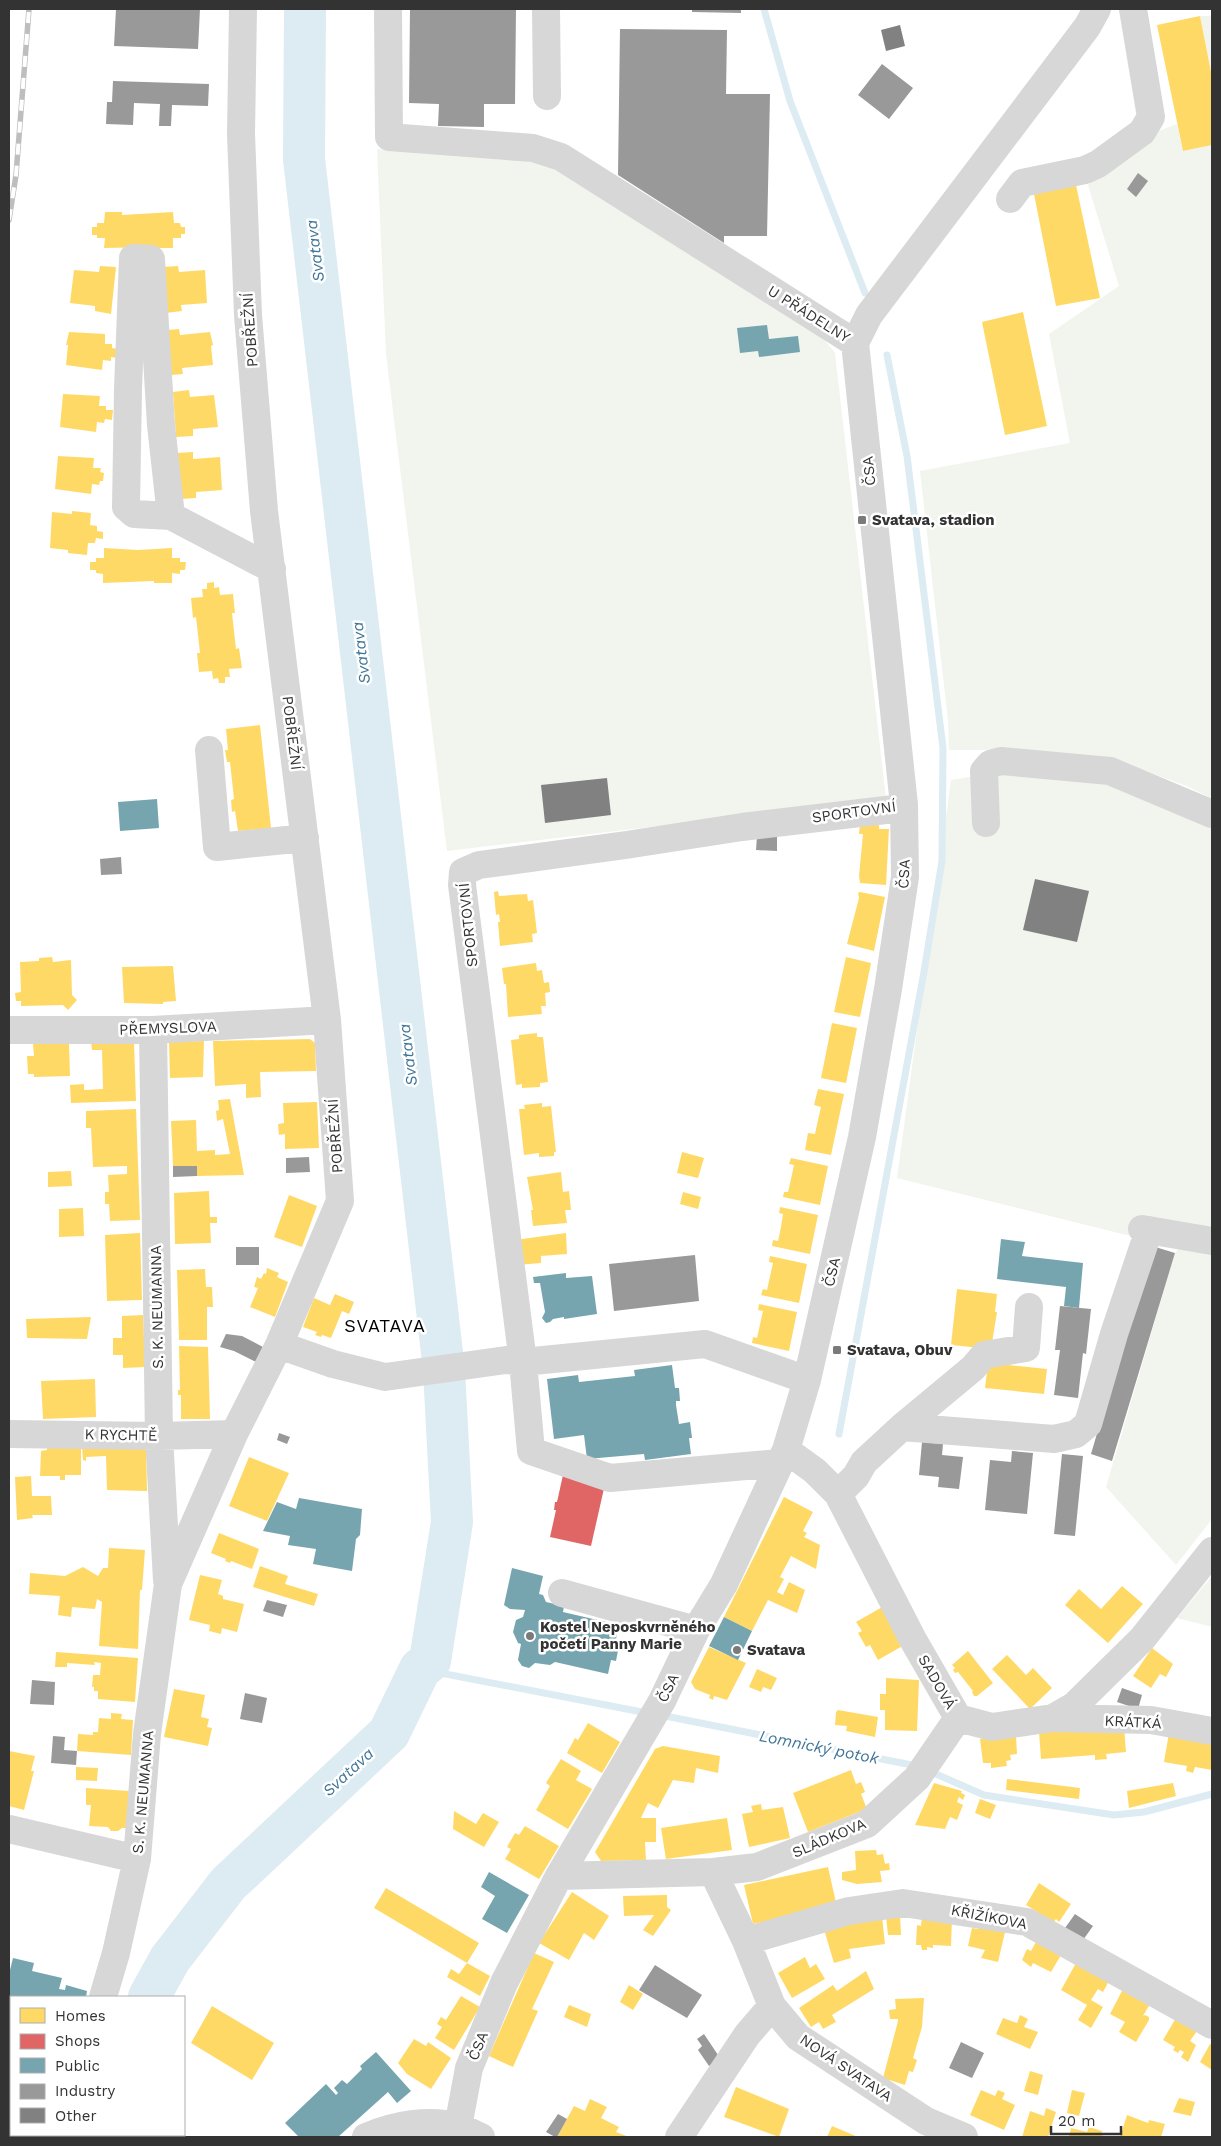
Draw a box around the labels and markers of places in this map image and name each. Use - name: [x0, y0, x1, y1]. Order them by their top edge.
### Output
- place label: Svatava, stadion: [872, 511, 995, 529]
- marker: Svatava, stadion: [856, 514, 868, 526]
- place label: Svatava, Obuv: [847, 1341, 953, 1359]
- marker: Svatava, Obuv: [831, 1344, 843, 1356]
- place label: Kostel Neposkvrněného početí Panny Marie: [540, 1618, 716, 1653]
- marker: Kostel Neposkvrněného početí Panny Marie: [524, 1630, 536, 1642]
- place label: Svatava: [747, 1641, 806, 1659]
- marker: Svatava: [731, 1644, 743, 1656]

